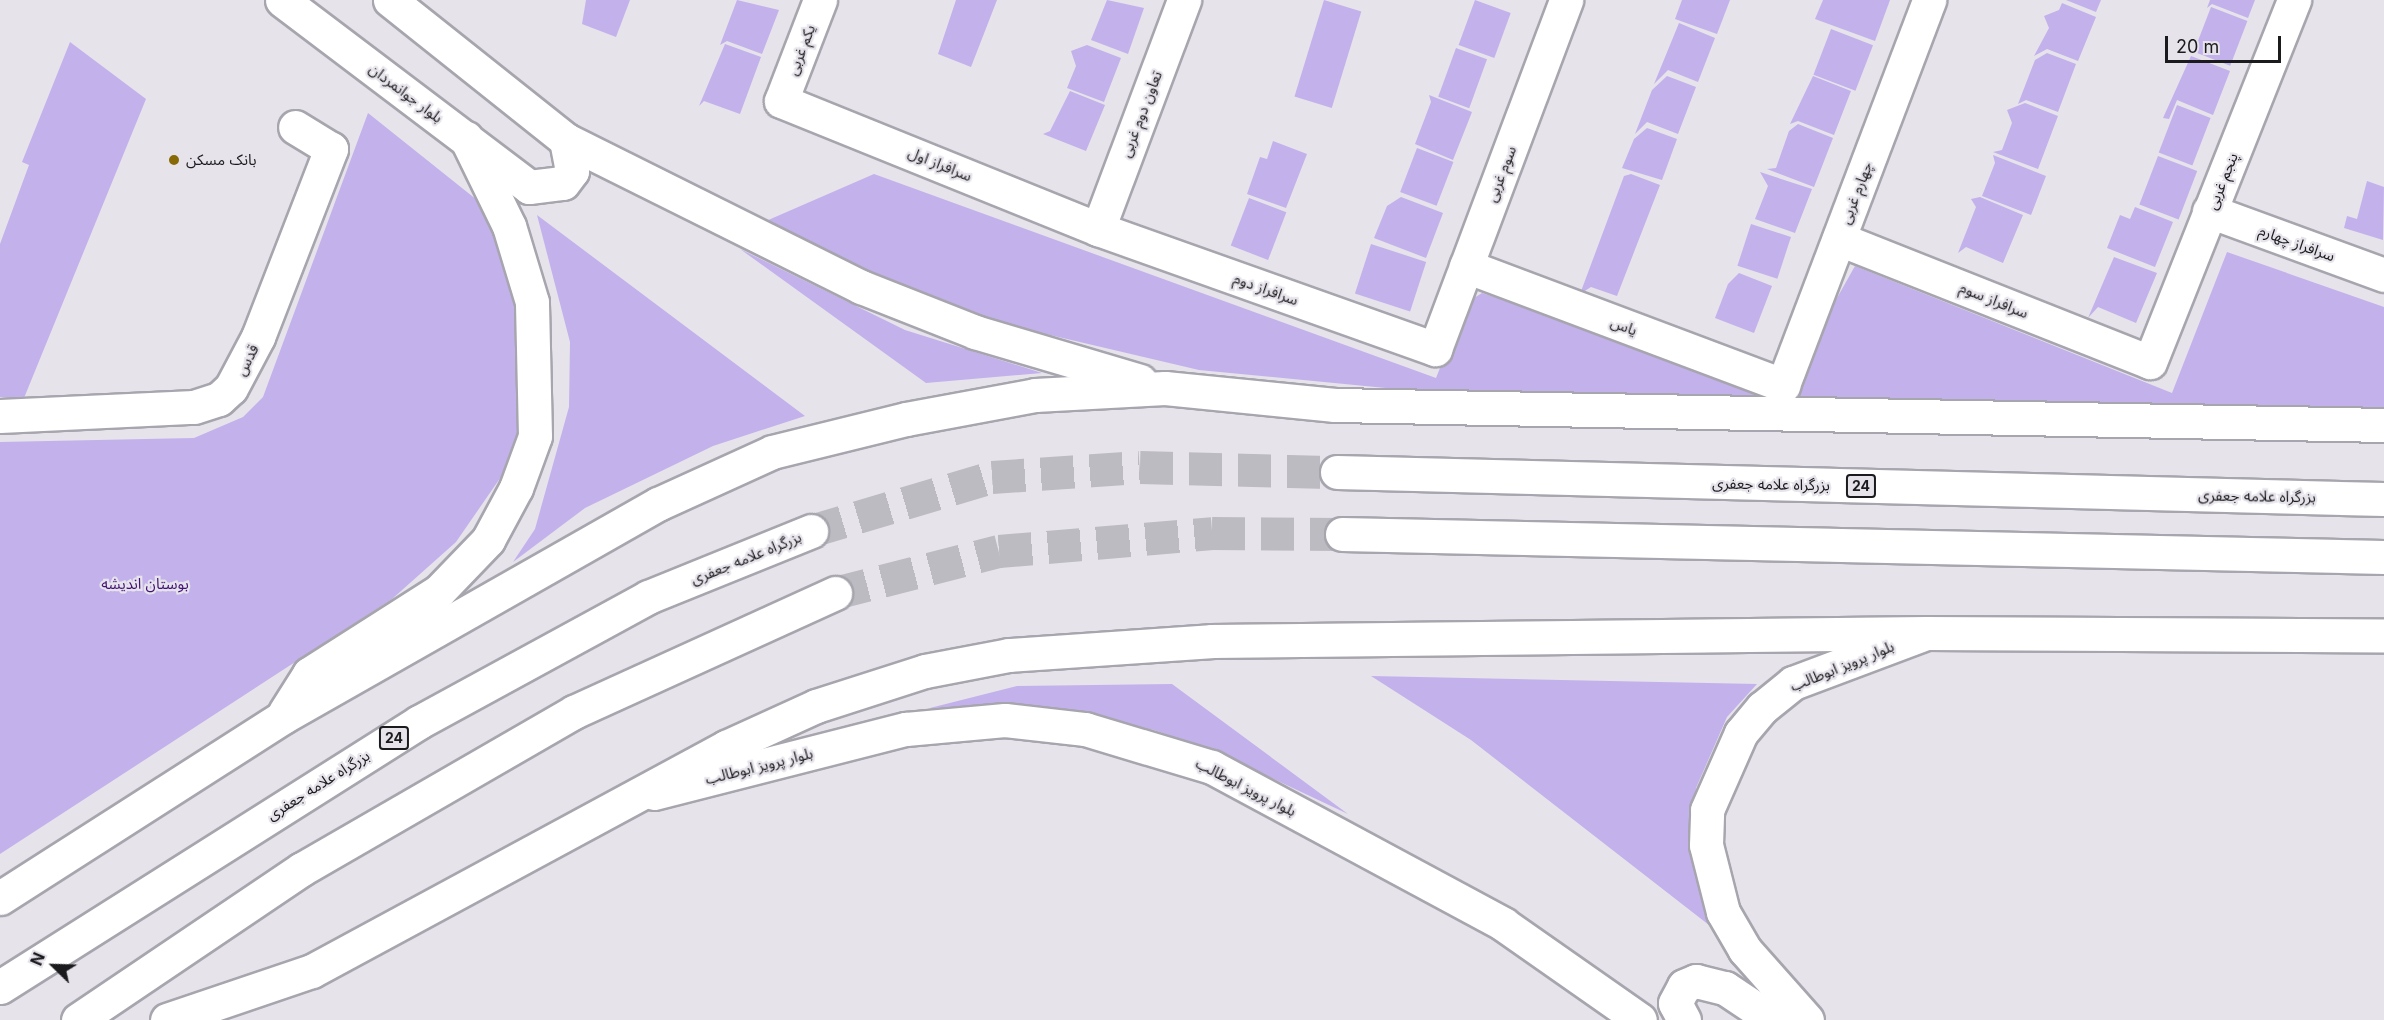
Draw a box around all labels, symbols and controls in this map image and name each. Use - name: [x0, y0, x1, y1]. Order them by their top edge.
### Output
- street label: یکم غربی: [783, 22, 819, 78]
- scale bar: [2168, 24, 2284, 62]
- text: 20 m: [2176, 36, 2219, 57]
- street label: بلوار جوانمردان: [366, 59, 446, 127]
- street label: تعاون دوم غربی: [1116, 68, 1166, 160]
- street label: سرافراز اول: [905, 143, 975, 185]
- street label: سوم غربی: [1482, 144, 1520, 204]
- street label: پنجم غربی: [2202, 150, 2242, 212]
- place label: بانک مسکن: [186, 151, 256, 169]
- marker: بانک مسکن: [167, 153, 181, 167]
- street label: چهارم غربی: [1836, 159, 1876, 227]
- street label: سرافراز چهارم: [2257, 221, 2337, 265]
- street label: سرافراز دوم: [1231, 269, 1301, 309]
- street label: سرافراز سوم: [1957, 278, 2031, 322]
- street label: یاس: [1608, 313, 1640, 339]
- street label: قدس: [232, 341, 262, 379]
- street label: بزرگراه علامه جعفری: [1712, 474, 1830, 494]
- road number: 24: [1844, 475, 1878, 497]
- street label: بزرگراه علامه جعفری: [2198, 486, 2316, 506]
- street label: بزرگراه علامه جعفری: [688, 528, 804, 588]
- park label: بوستان اندیشه: [101, 575, 189, 593]
- street label: بلوار پرویز ابوطالب: [1788, 637, 1896, 695]
- road number: 24: [378, 727, 410, 749]
- street label: بلوار پرویز ابوطالب: [703, 744, 815, 788]
- street label: بزرگراه علامه جعفری: [263, 746, 373, 824]
- street label: بلوار پرویز ابوطالب: [1193, 754, 1299, 820]
- north arrow: [24, 936, 84, 996]
- text: N: [26, 949, 49, 968]

